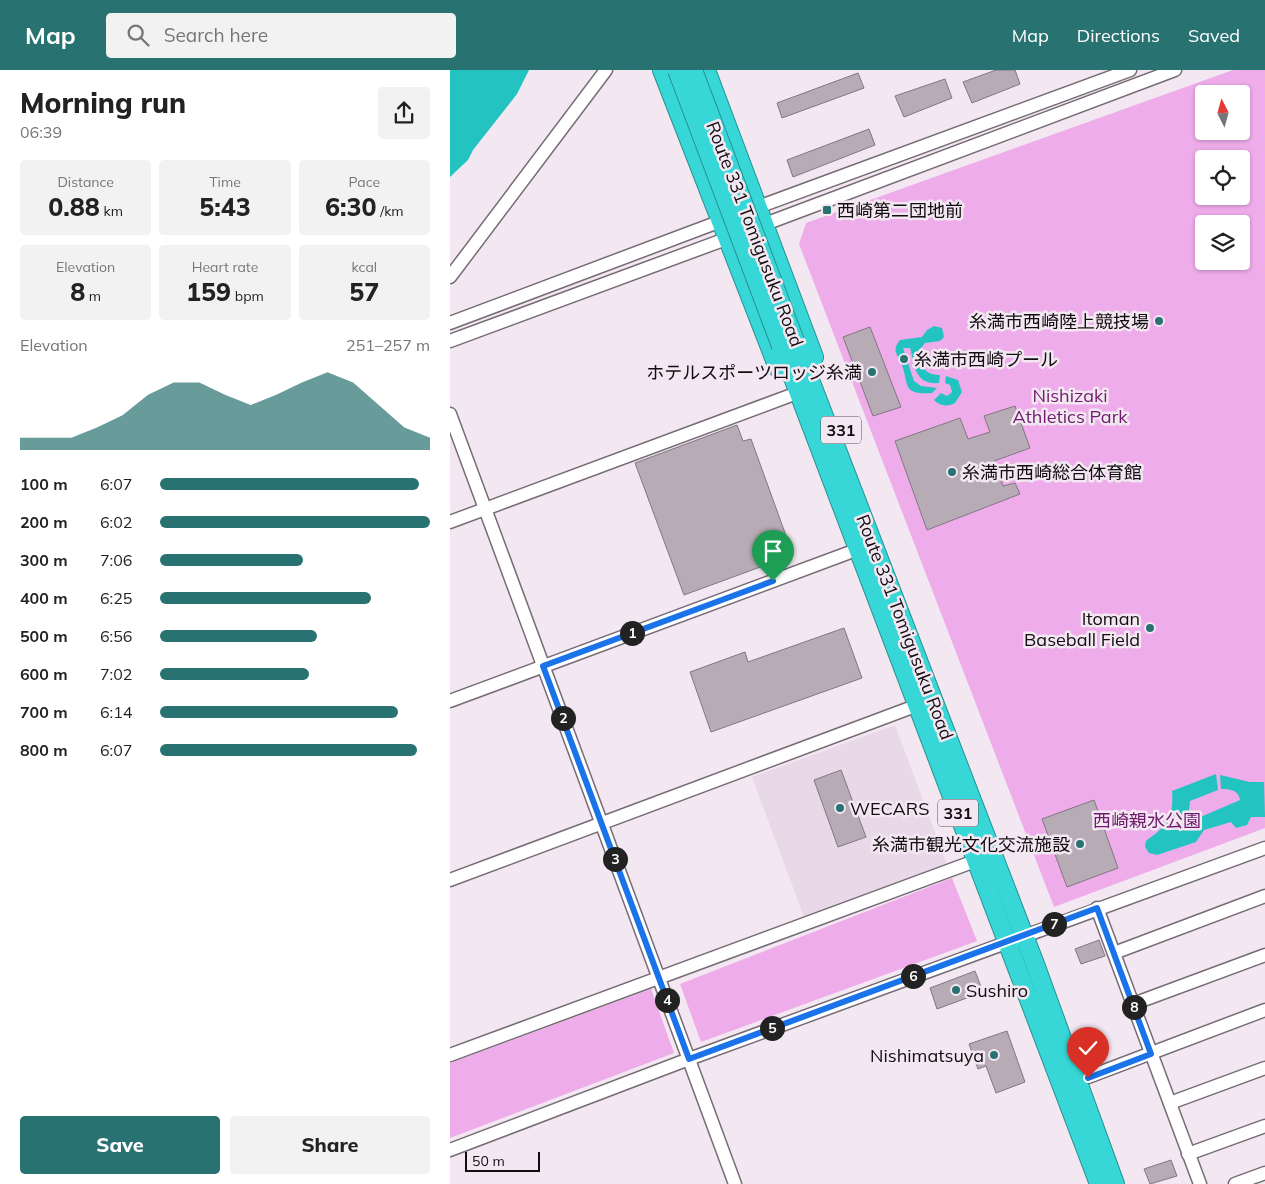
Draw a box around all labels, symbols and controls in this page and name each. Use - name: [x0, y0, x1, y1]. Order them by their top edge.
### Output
- search box: [106, 13, 456, 58]
- text: Map: [25, 20, 76, 50]
- icon: search: [124, 21, 152, 49]
- text: Search here: [164, 23, 268, 47]
- text: Map: [1012, 24, 1049, 47]
- text: Directions: [1077, 24, 1160, 47]
- text: Saved: [1188, 24, 1240, 47]
- text: Morning run: [20, 85, 186, 120]
- north arrow: [1195, 85, 1250, 140]
- map controls: [1195, 85, 1250, 270]
- button: share: [378, 87, 430, 139]
- street label: Route 331 Tomigusuku Road: [701, 118, 809, 350]
- text: 06:39: [20, 122, 62, 142]
- button: locate: [1195, 150, 1250, 205]
- text: Distance: [57, 173, 114, 191]
- text: Time: [209, 173, 241, 191]
- text: Pace: [349, 173, 380, 191]
- text: 0.88: [48, 191, 100, 222]
- text: 5:43: [199, 191, 251, 222]
- text: 6:30: [325, 191, 377, 222]
- place label: 西崎第二団地前: [837, 199, 963, 222]
- text: km: [100, 202, 123, 220]
- text: /km: [377, 202, 404, 220]
- marker: 西崎第二団地前: [821, 204, 833, 216]
- button: layers: [1195, 215, 1250, 270]
- text: Elevation: [56, 258, 115, 276]
- text: Heart rate: [192, 258, 258, 276]
- text: kcal: [352, 258, 377, 276]
- text: 8: [70, 276, 85, 307]
- text: 159: [186, 276, 231, 307]
- text: 57: [349, 276, 379, 307]
- text: m: [85, 287, 101, 305]
- text: bpm: [231, 287, 264, 305]
- place label: 糸満市西崎陸上競技場: [969, 310, 1149, 333]
- marker: 糸満市西崎陸上競技場: [1153, 315, 1165, 327]
- text: Elevation: [20, 335, 88, 355]
- text: 251–257 m: [346, 335, 430, 355]
- place label: 糸満市西崎プール: [914, 348, 1058, 371]
- marker: 糸満市西崎プール: [898, 353, 910, 365]
- place label: ホテルスポーツロッジ糸満: [646, 361, 862, 384]
- marker: ホテルスポーツロッジ糸満: [866, 366, 878, 378]
- park label: Nishizaki Athletics Park: [1013, 384, 1128, 428]
- road number: 331: [821, 416, 861, 444]
- place label: 糸満市西崎総合体育館: [962, 461, 1142, 484]
- marker: 糸満市西崎総合体育館: [946, 466, 958, 478]
- text: 100 m: [20, 474, 68, 494]
- text: 6:07: [100, 474, 132, 494]
- street label: Route 331 Tomigusuku Road: [851, 511, 959, 743]
- text: 200 m: [20, 512, 68, 532]
- text: 6:02: [100, 512, 132, 532]
- pin: [752, 530, 794, 581]
- icon: arrive: [759, 537, 787, 565]
- text: 300 m: [20, 550, 68, 570]
- text: 7:06: [100, 550, 132, 570]
- text: 400 m: [20, 588, 68, 608]
- text: 6:25: [100, 588, 132, 608]
- place label: Itoman Baseball Field: [1024, 607, 1140, 651]
- pin: 1: [620, 620, 644, 646]
- marker: Itoman Baseball Field: [1144, 622, 1156, 634]
- text: 1: [628, 624, 637, 642]
- text: 500 m: [20, 626, 68, 646]
- text: 6:56: [100, 626, 132, 646]
- text: 600 m: [20, 664, 68, 684]
- text: 7:02: [100, 664, 132, 684]
- text: 700 m: [20, 702, 68, 722]
- text: 6:14: [100, 702, 132, 722]
- pin: 2: [550, 706, 576, 730]
- text: 2: [559, 709, 568, 727]
- text: 800 m: [20, 740, 68, 760]
- text: 6:07: [100, 740, 132, 760]
- place label: WECARS: [850, 797, 929, 820]
- road number: 331: [938, 800, 978, 826]
- marker: WECARS: [834, 802, 846, 814]
- park label: 西崎親水公園: [1093, 809, 1201, 832]
- place label: 糸満市観光文化交流施設: [872, 833, 1070, 856]
- marker: 糸満市観光文化交流施設: [1074, 838, 1086, 850]
- pin: 3: [602, 846, 628, 872]
- text: 3: [611, 850, 620, 868]
- pin: 7: [1042, 912, 1066, 936]
- text: 7: [1050, 915, 1059, 933]
- pin: 6: [900, 964, 926, 988]
- text: 6: [909, 967, 918, 985]
- place label: Sushiro: [966, 979, 1028, 1002]
- marker: Sushiro: [950, 984, 962, 996]
- pin: 4: [654, 988, 680, 1012]
- text: 4: [663, 991, 672, 1009]
- pin: 8: [1122, 994, 1146, 1020]
- text: 8: [1130, 998, 1139, 1016]
- pin: 5: [760, 1016, 784, 1040]
- text: 5: [768, 1019, 777, 1037]
- pin: [1067, 1027, 1109, 1078]
- icon: check: [1074, 1034, 1102, 1062]
- place label: Nishimatsuya: [870, 1044, 984, 1067]
- marker: Nishimatsuya: [988, 1049, 1000, 1061]
- button: Save: [20, 1116, 220, 1174]
- button: Share: [230, 1116, 430, 1174]
- scale bar: [465, 1149, 540, 1172]
- text: 50 m: [472, 1152, 505, 1170]

